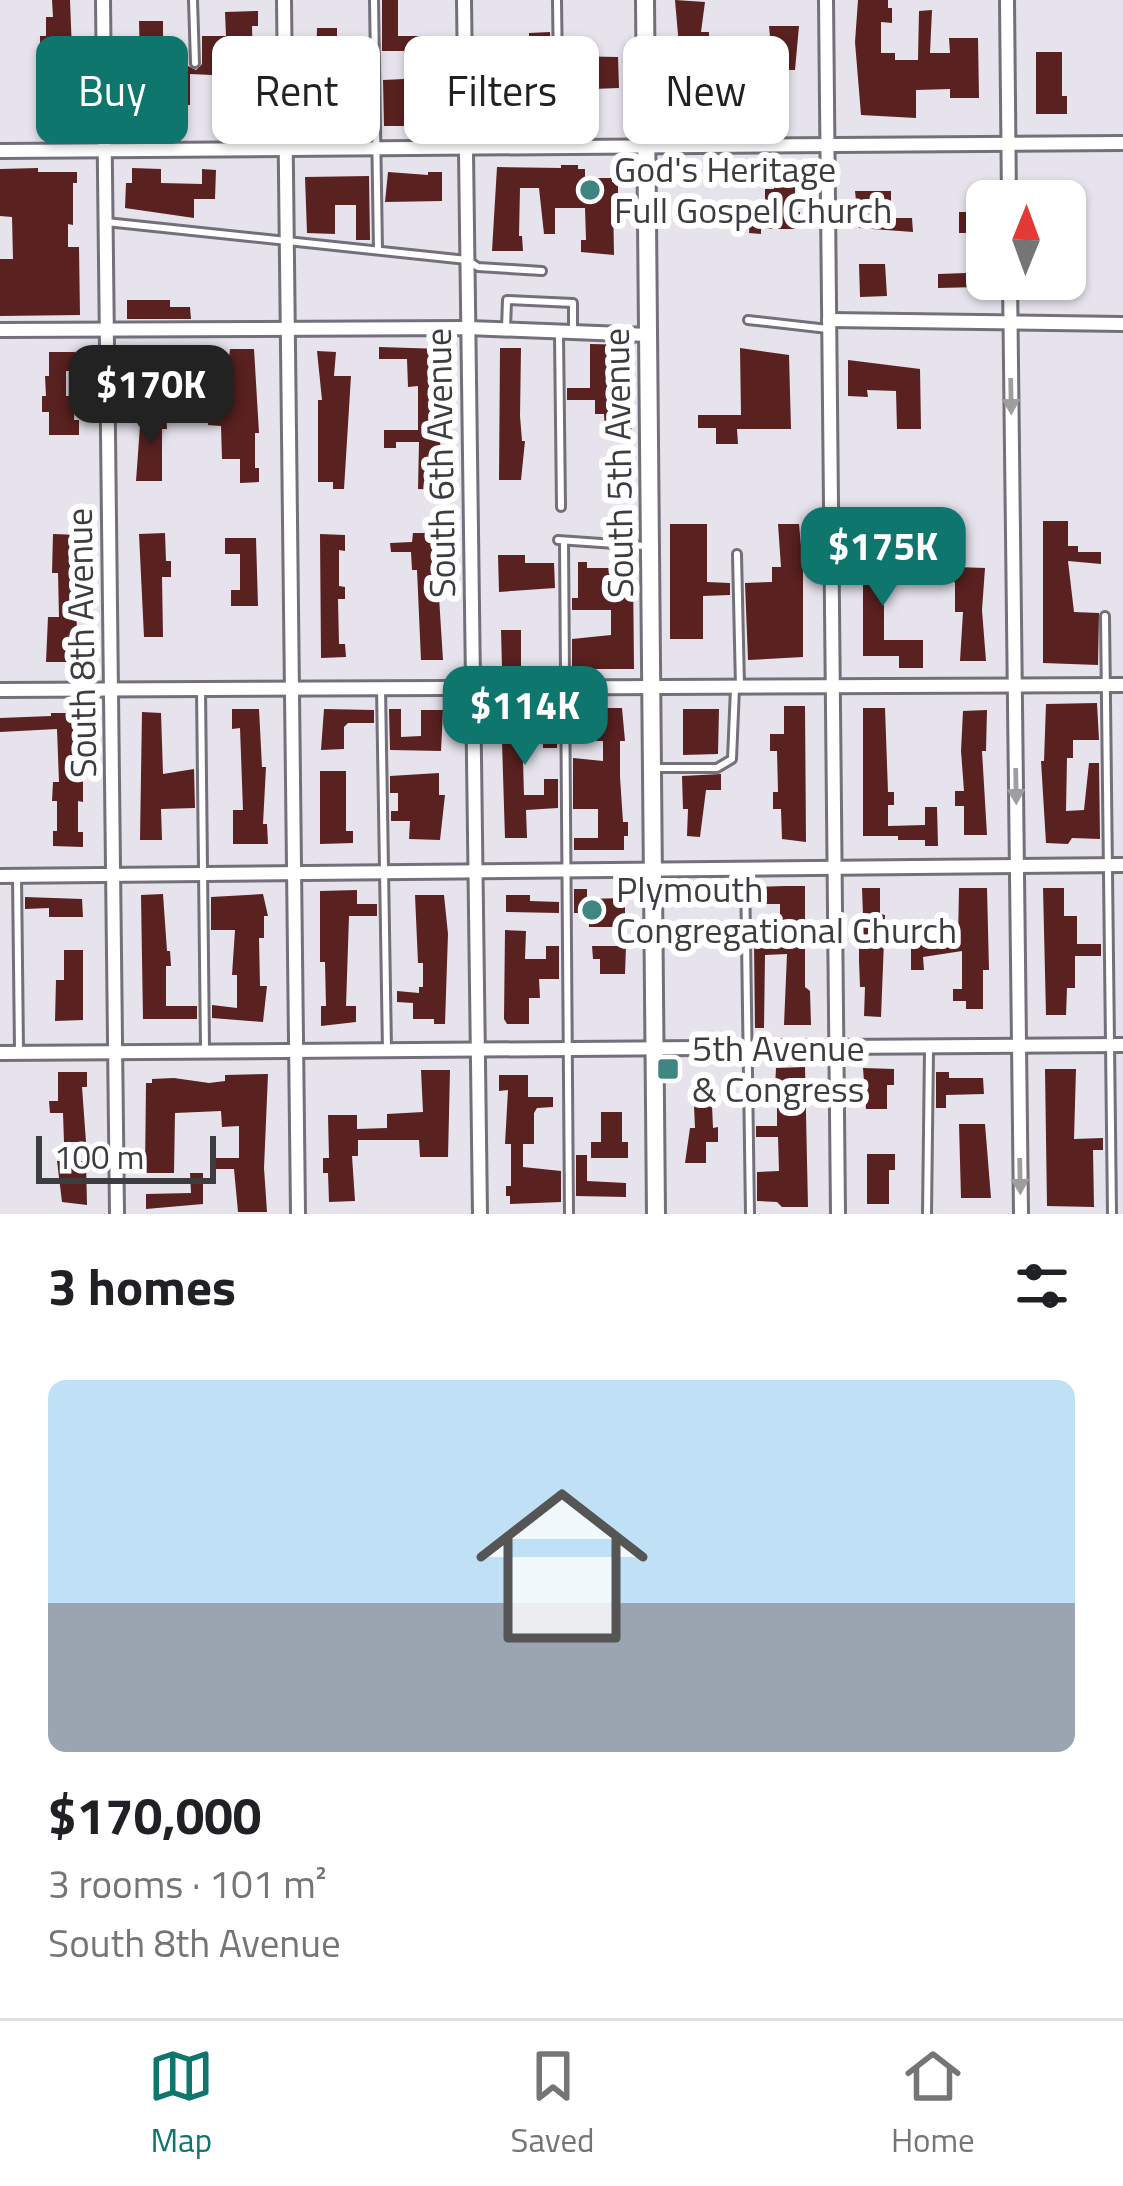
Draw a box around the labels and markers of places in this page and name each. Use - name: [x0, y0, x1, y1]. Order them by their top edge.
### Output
- place label: God's Heritage Full Gospel Church: [614, 141, 892, 237]
- marker: God's Heritage Full Gospel Church: [577, 177, 603, 203]
- pin: $170K: [67, 345, 235, 447]
- pin: $175K: [799, 507, 967, 609]
- pin: $114K: [441, 666, 609, 768]
- place label: Plymouth Congregational Church: [616, 861, 957, 957]
- marker: Plymouth Congregational Church: [579, 897, 605, 923]
- place label: 5th Avenue & Congress: [692, 1020, 865, 1116]
- marker: 5th Avenue & Congress: [655, 1056, 681, 1082]

